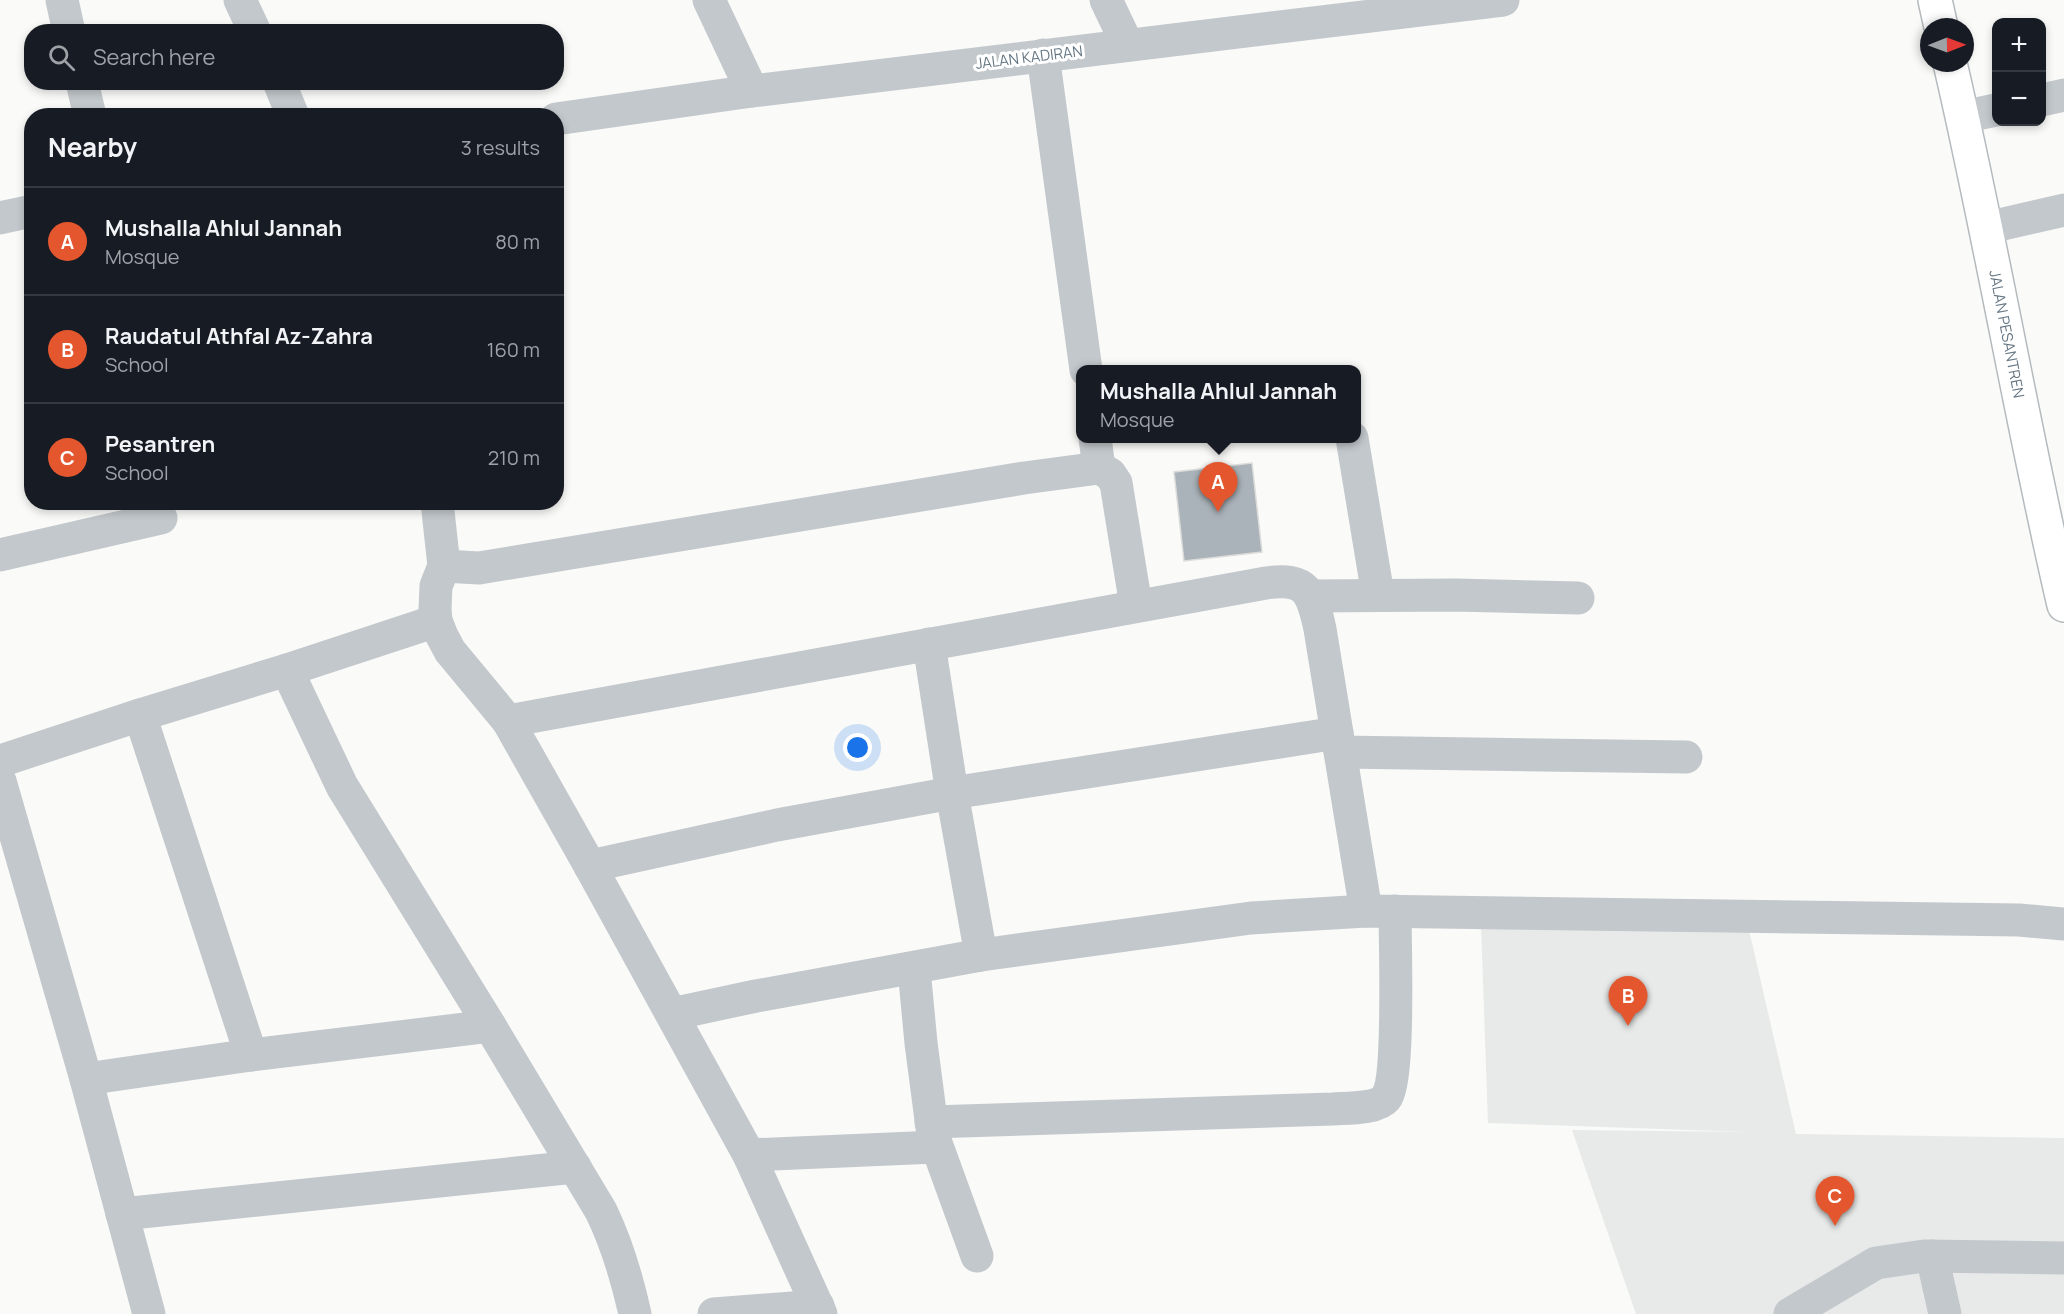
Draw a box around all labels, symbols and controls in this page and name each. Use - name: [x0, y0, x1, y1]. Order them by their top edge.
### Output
- north arrow: [1920, 18, 1974, 72]
- map controls: [1992, 18, 2046, 126]
- button: +: [1992, 18, 2046, 72]
- search box: [24, 24, 564, 90]
- street label: JALAN KADIRAN: [974, 40, 1084, 74]
- icon: search: [45, 41, 78, 74]
- text: Search here: [93, 42, 215, 72]
- button: −: [1992, 72, 2046, 126]
- text: Nearby: [48, 129, 137, 165]
- text: 3 results: [461, 134, 540, 161]
- text: Mushalla Ahlul Jannah: [105, 213, 342, 243]
- text: A: [61, 228, 74, 255]
- text: 80 m: [495, 228, 540, 255]
- text: Mosque: [105, 243, 179, 270]
- street label: JALAN PESANTREN: [1984, 268, 2030, 400]
- text: Raudatul Athfal Az-Zahra: [105, 321, 373, 351]
- text: B: [61, 336, 74, 363]
- text: 160 m: [487, 336, 540, 363]
- text: School: [105, 351, 169, 378]
- popup: [1076, 365, 1361, 443]
- text: Mushalla Ahlul Jannah: [1100, 376, 1337, 406]
- text: Mosque: [1100, 406, 1174, 433]
- text: Pesantren: [105, 429, 215, 459]
- text: C: [60, 444, 75, 471]
- text: 210 m: [488, 444, 540, 471]
- text: School: [105, 459, 169, 486]
- pin: A: [1198, 462, 1238, 512]
- your location: [843, 733, 872, 762]
- pin: B: [1608, 976, 1648, 1026]
- pin: C: [1816, 1176, 1854, 1226]

